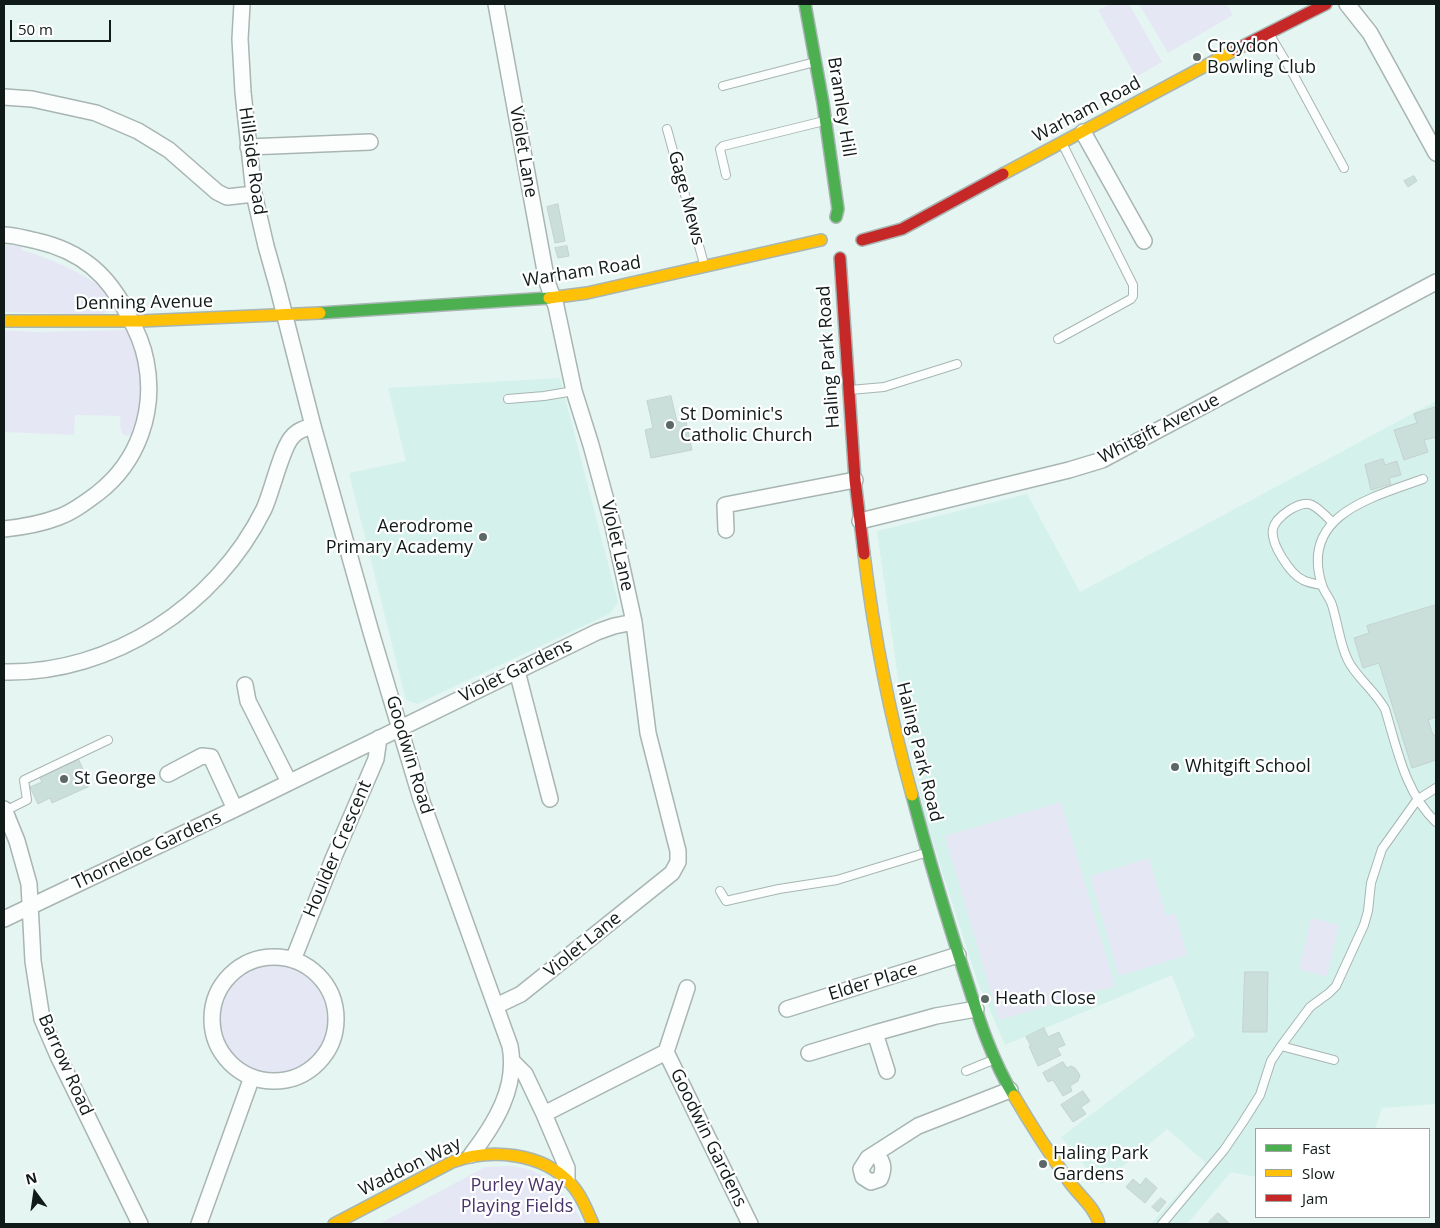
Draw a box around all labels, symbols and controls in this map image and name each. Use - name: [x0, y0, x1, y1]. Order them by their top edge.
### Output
- scale bar: [12, 10, 114, 42]
- text: 50 m: [18, 19, 53, 39]
- place label: Croydon Bowling Club: [1207, 36, 1316, 78]
- marker: Croydon Bowling Club: [1191, 51, 1203, 63]
- street label: Bramley Hill: [822, 55, 860, 159]
- street label: Warham Road: [1029, 72, 1145, 148]
- street label: Violet Lane: [504, 105, 542, 199]
- street label: Hillside Road: [234, 106, 270, 216]
- street label: Gage Mews: [663, 149, 709, 247]
- street label: Warham Road: [521, 252, 643, 292]
- street label: Haling Park Road: [813, 285, 845, 429]
- street label: Denning Avenue: [75, 291, 213, 315]
- street label: Whitgift Avenue: [1095, 389, 1223, 469]
- place label: St Dominic's Catholic Church: [680, 404, 812, 446]
- marker: St Dominic's Catholic Church: [664, 419, 676, 431]
- street label: Violet Lane: [596, 499, 638, 593]
- place label: Aerodrome Primary Academy: [326, 516, 473, 558]
- marker: Aerodrome Primary Academy: [477, 531, 489, 543]
- street label: Violet Gardens: [456, 634, 576, 708]
- street label: Haling Park Road: [891, 680, 947, 824]
- street label: Goodwin Road: [381, 693, 437, 817]
- place label: Whitgift School: [1185, 756, 1311, 778]
- marker: Whitgift School: [1169, 761, 1181, 773]
- place label: St George: [74, 768, 156, 790]
- marker: St George: [58, 773, 70, 785]
- street label: Houlder Crescent: [299, 777, 377, 921]
- street label: Thorneloe Gardens: [69, 807, 225, 895]
- street label: Violet Lane: [540, 908, 626, 982]
- street label: Elder Place: [826, 958, 920, 1006]
- place label: Heath Close: [995, 988, 1096, 1010]
- marker: Heath Close: [979, 993, 991, 1005]
- street label: Barrow Road: [33, 1011, 97, 1119]
- street label: Goodwin Gardens: [665, 1065, 751, 1211]
- legend: [1255, 1128, 1430, 1218]
- street label: Waddon Way: [355, 1133, 465, 1201]
- text: Fast: [1302, 1138, 1331, 1158]
- place label: Haling Park Gardens: [1053, 1143, 1148, 1186]
- marker: Haling Park Gardens: [1037, 1158, 1049, 1170]
- text: Slow: [1302, 1163, 1335, 1183]
- text: N: [23, 1167, 39, 1189]
- north arrow: [10, 1168, 60, 1218]
- park label: Purley Way Playing Fields: [461, 1175, 573, 1218]
- text: Jam: [1302, 1188, 1328, 1208]

